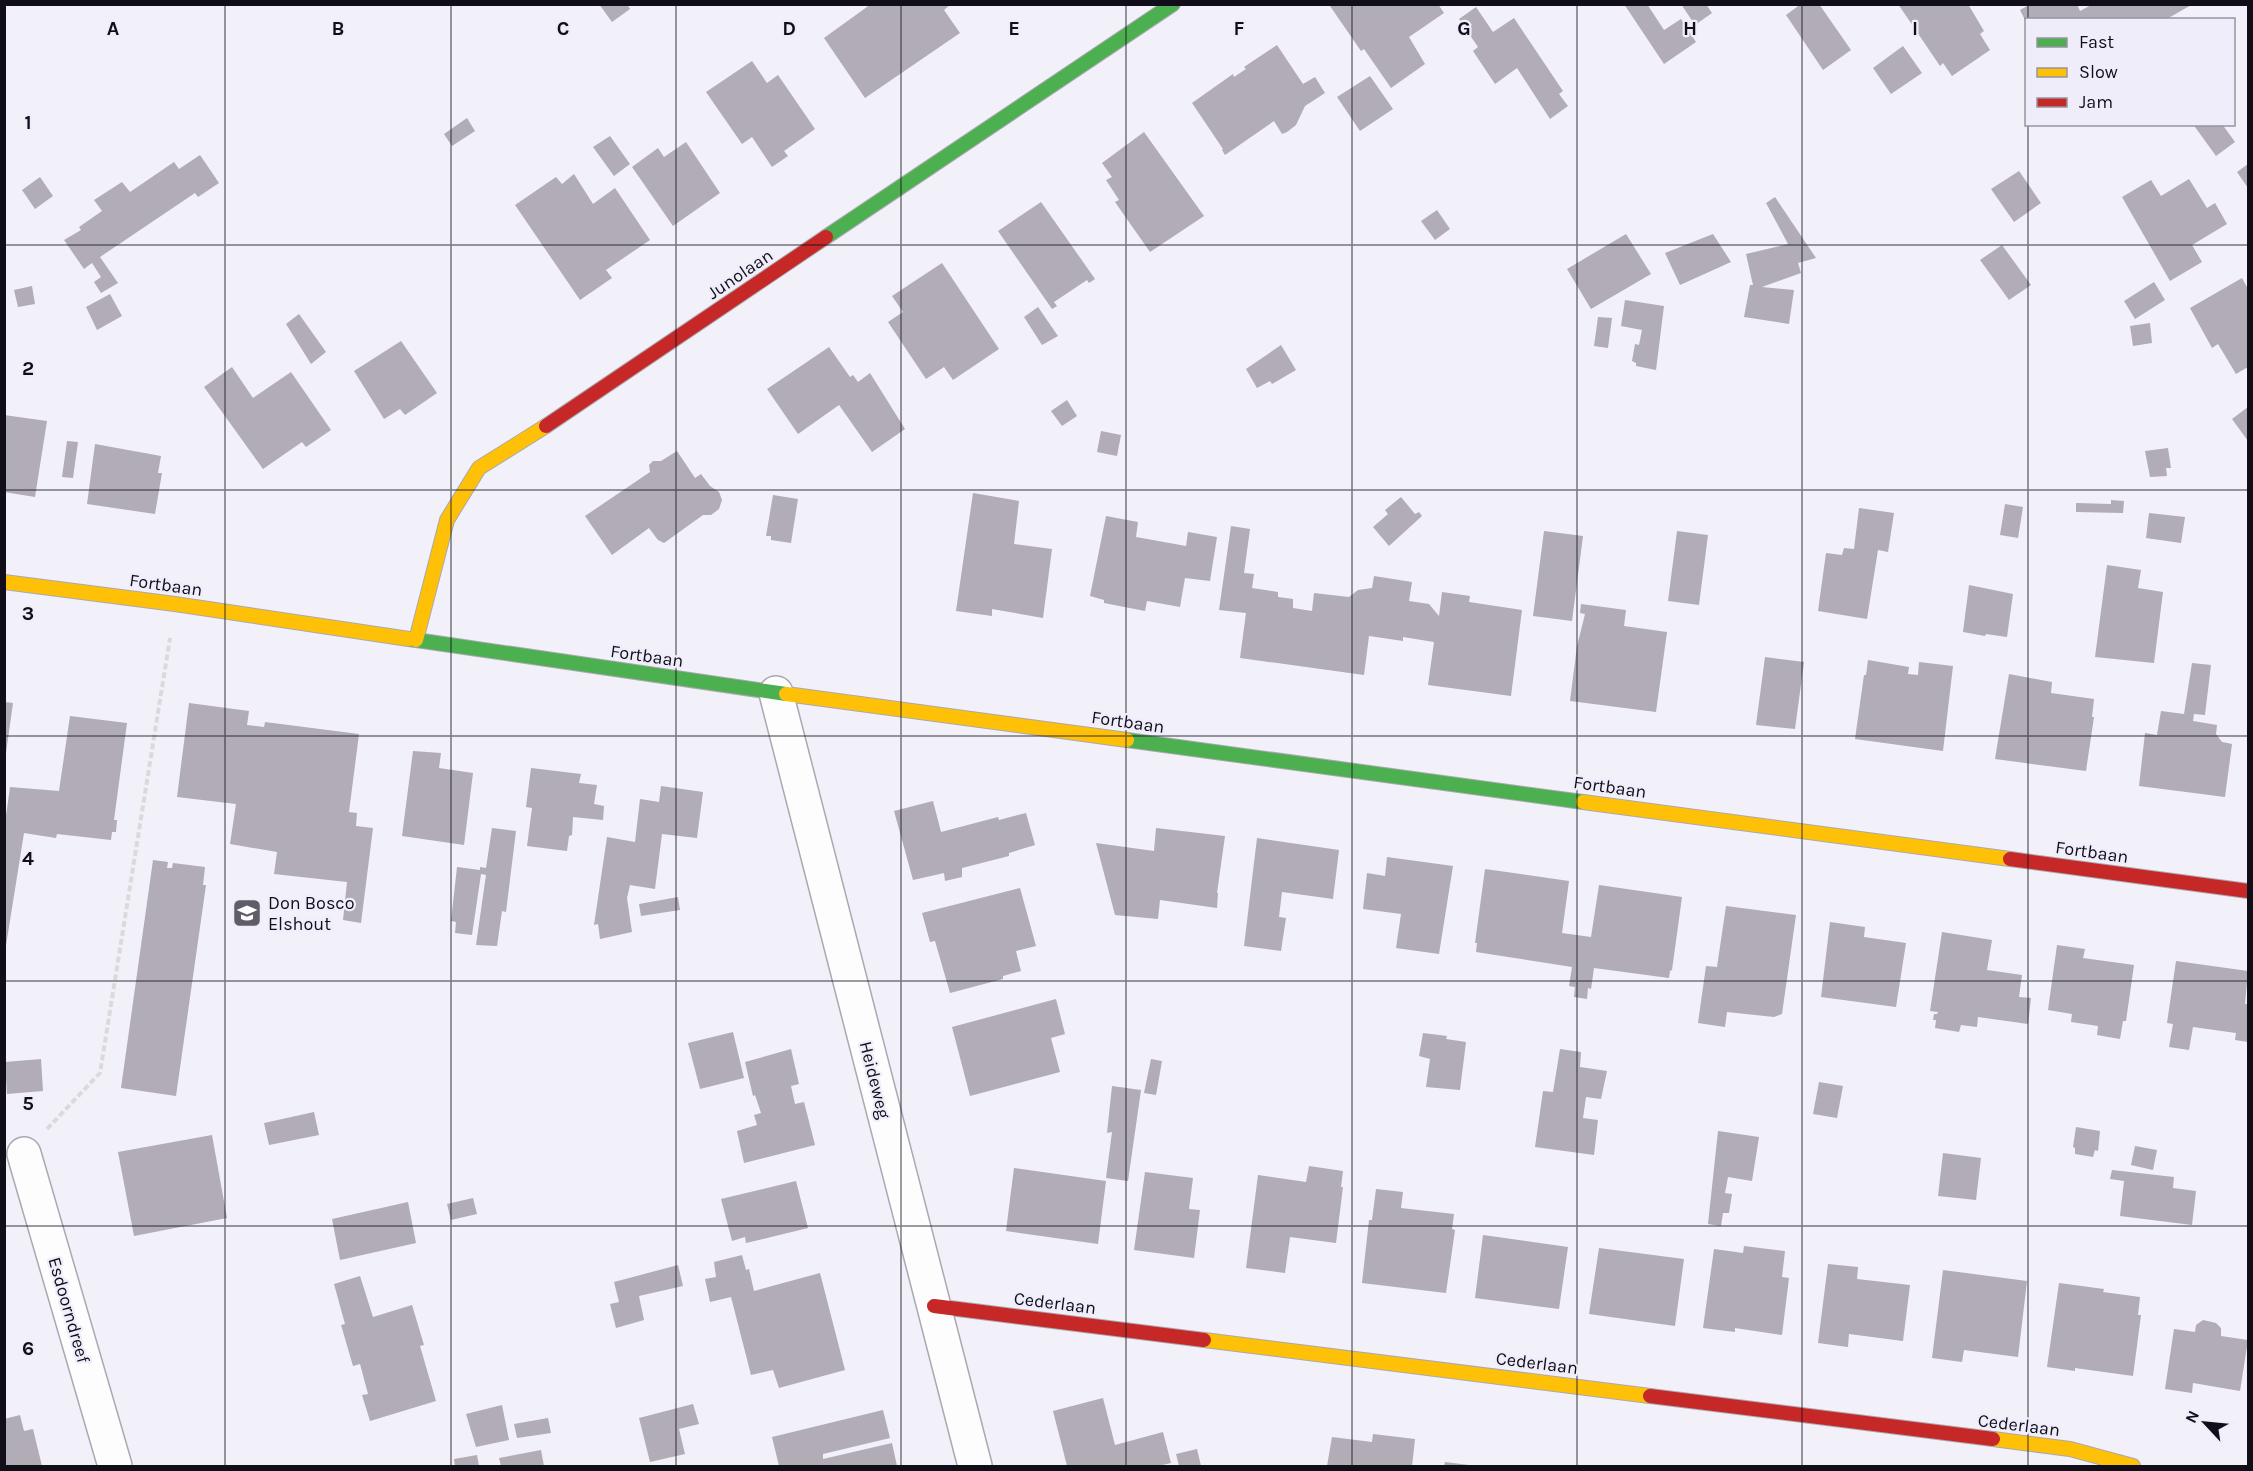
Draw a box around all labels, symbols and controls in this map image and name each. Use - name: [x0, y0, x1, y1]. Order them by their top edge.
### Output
- text: A: [107, 17, 120, 40]
- text: B: [332, 17, 344, 40]
- text: C: [557, 17, 569, 40]
- text: D: [782, 17, 796, 40]
- text: E: [1008, 17, 1020, 40]
- text: F: [1234, 17, 1245, 40]
- text: G: [1457, 17, 1471, 40]
- text: H: [1683, 17, 1697, 40]
- text: I: [1912, 17, 1918, 40]
- legend: [2025, 18, 2235, 126]
- text: Fast: [2079, 31, 2114, 53]
- text: Slow: [2079, 61, 2118, 83]
- text: Jam: [2079, 91, 2113, 113]
- text: 1: [24, 111, 32, 134]
- street label: Junolaan: [703, 244, 777, 304]
- text: 2: [22, 357, 34, 380]
- street label: Fortbaan: [128, 569, 204, 601]
- text: 3: [22, 602, 34, 625]
- street label: Fortbaan: [609, 640, 685, 672]
- street label: Fortbaan: [1090, 706, 1166, 738]
- street label: Fortbaan: [1572, 771, 1648, 803]
- street label: Fortbaan: [2054, 836, 2130, 868]
- text: 4: [22, 847, 34, 870]
- place label: Don Bosco Elshout: [268, 892, 354, 935]
- school or university icon: Don Bosco Elshout: [231, 897, 263, 929]
- street label: Heideweg: [855, 1039, 895, 1121]
- text: 5: [22, 1092, 34, 1115]
- street label: Esdoorndreef: [43, 1255, 95, 1366]
- street label: Cederlaan: [1013, 1287, 1097, 1319]
- text: 6: [22, 1337, 34, 1360]
- street label: Cederlaan: [1495, 1347, 1579, 1379]
- north arrow: [2175, 1393, 2235, 1453]
- text: N: [2181, 1407, 2203, 1426]
- street label: Cederlaan: [1977, 1409, 2061, 1441]

